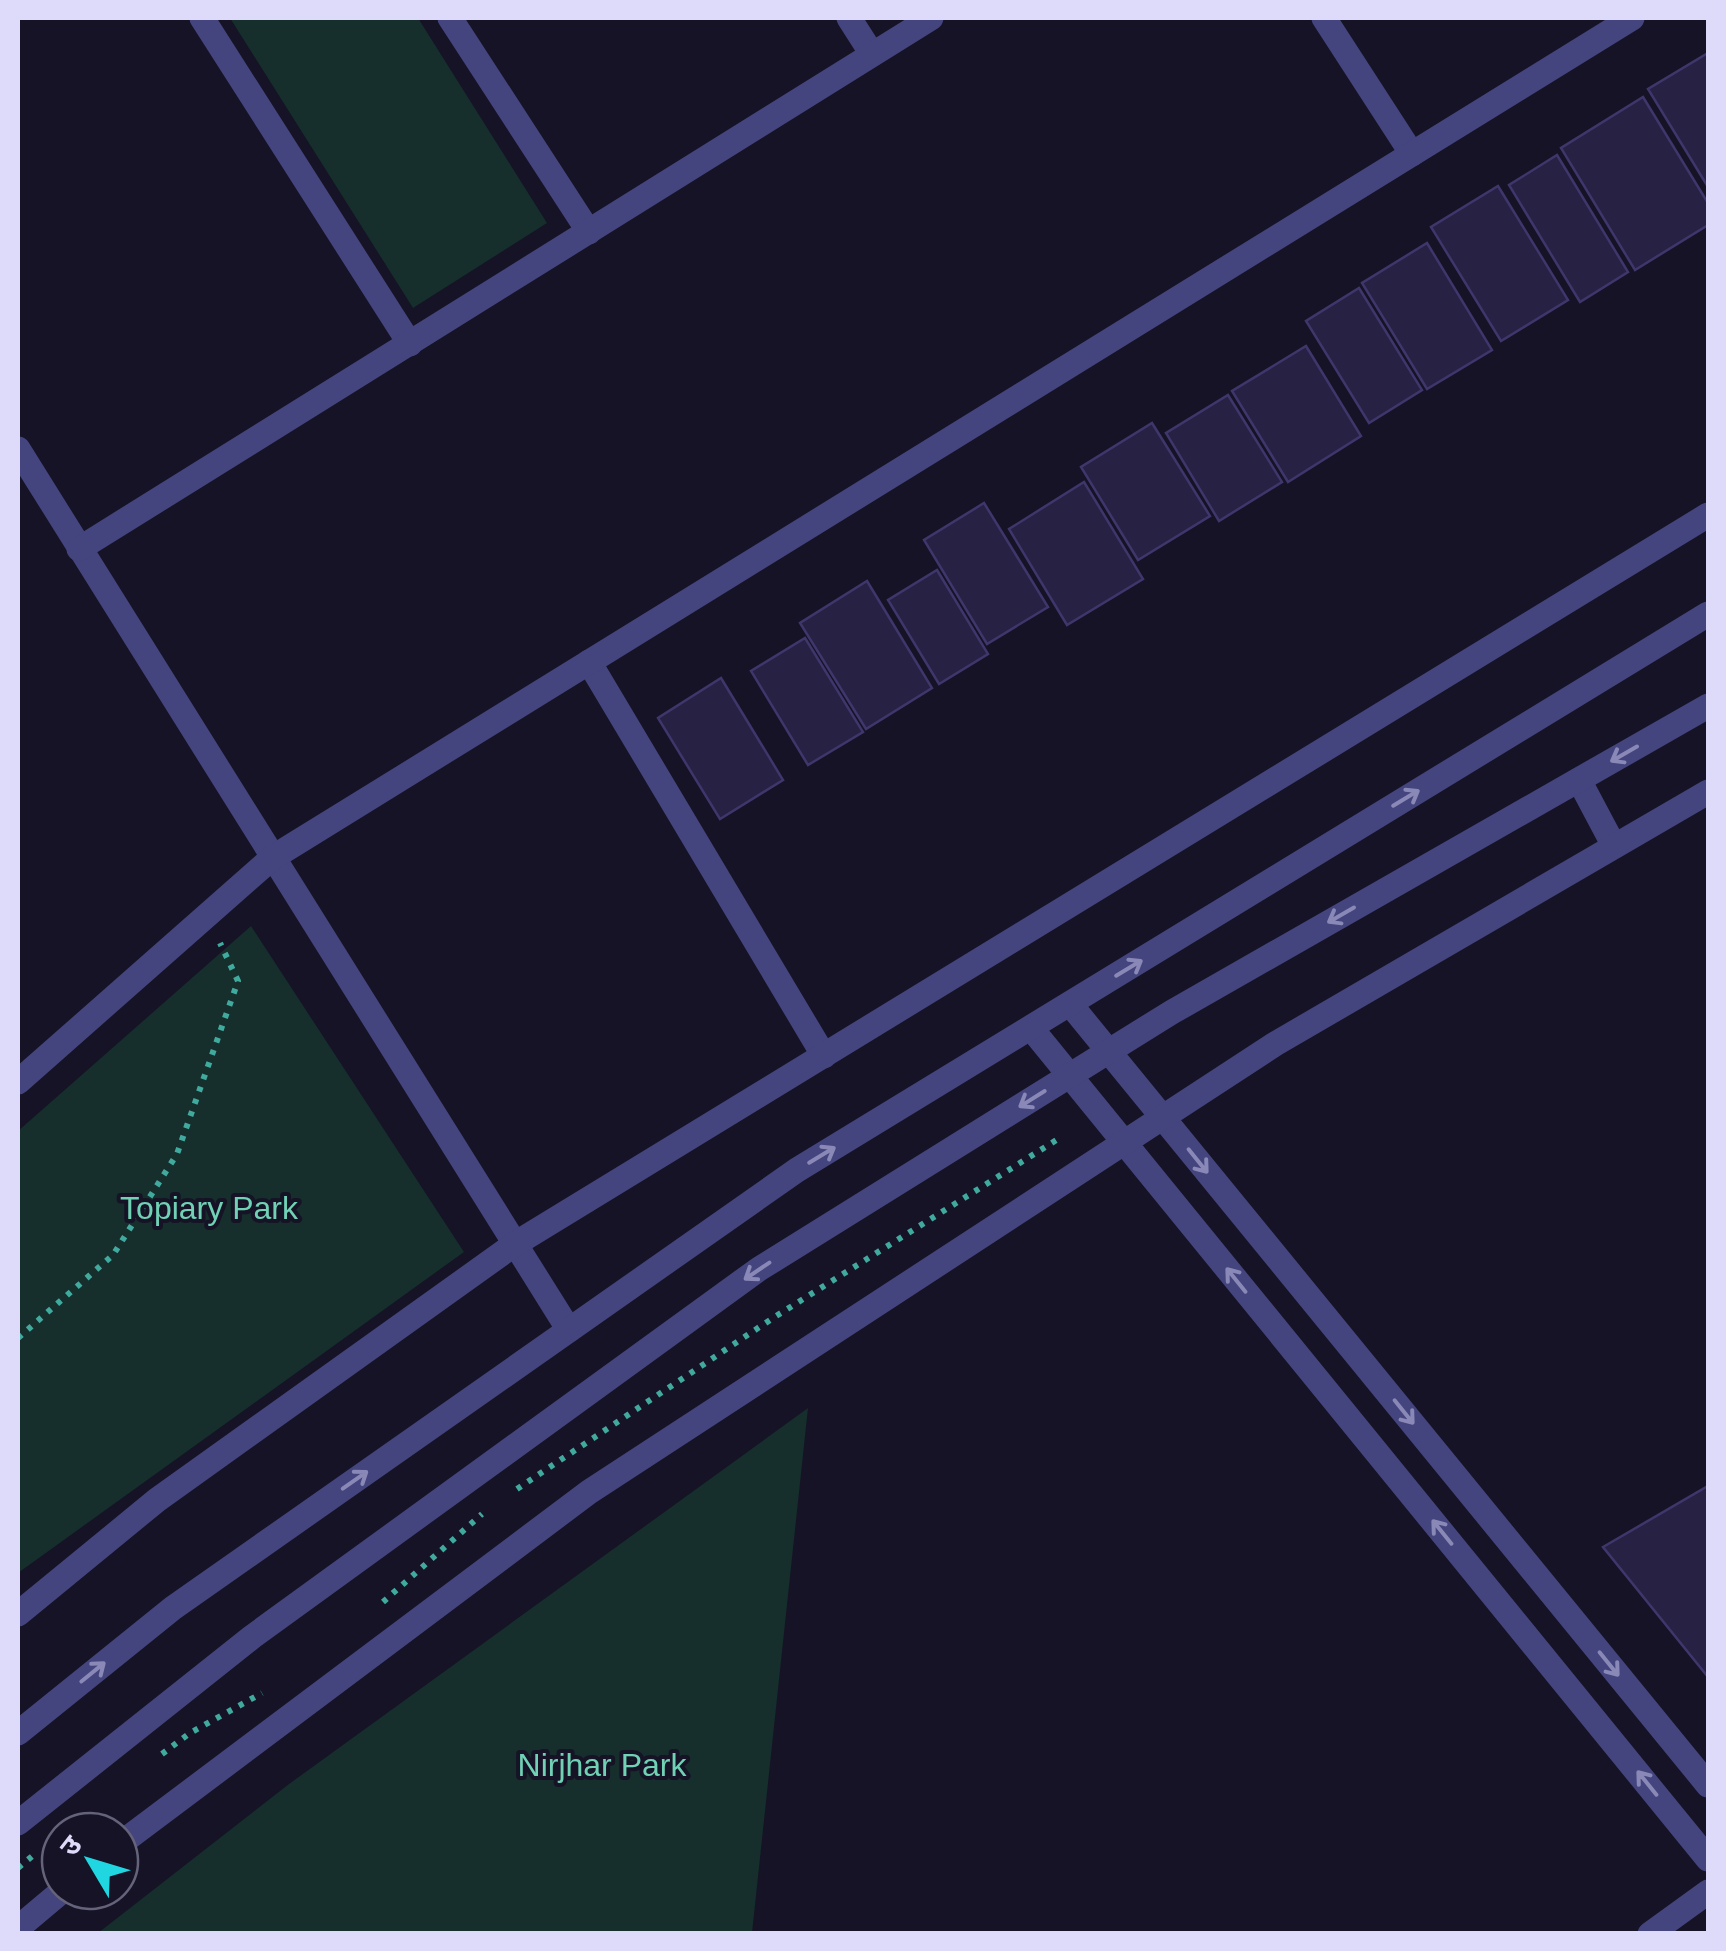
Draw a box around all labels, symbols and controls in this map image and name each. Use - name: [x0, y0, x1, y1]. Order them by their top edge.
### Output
- one-way arrow: [1610, 744, 1639, 764]
- one-way arrow: [1392, 788, 1420, 808]
- one-way arrow: [1328, 905, 1356, 925]
- one-way arrow: [1114, 958, 1143, 978]
- one-way arrow: [1018, 1088, 1047, 1109]
- one-way arrow: [807, 1145, 836, 1166]
- one-way arrow: [1187, 1147, 1209, 1173]
- park label: Topiary Park: [120, 1190, 299, 1226]
- one-way arrow: [743, 1261, 771, 1282]
- one-way arrow: [1225, 1267, 1247, 1293]
- one-way arrow: [1393, 1399, 1415, 1425]
- one-way arrow: [341, 1470, 369, 1491]
- one-way arrow: [1431, 1519, 1453, 1545]
- one-way arrow: [1598, 1650, 1620, 1677]
- one-way arrow: [80, 1661, 106, 1683]
- park label: Nirjhar Park: [518, 1747, 687, 1783]
- one-way arrow: [1636, 1771, 1658, 1797]
- north arrow: [40, 1811, 140, 1911]
- text: उ: [53, 1829, 88, 1862]

